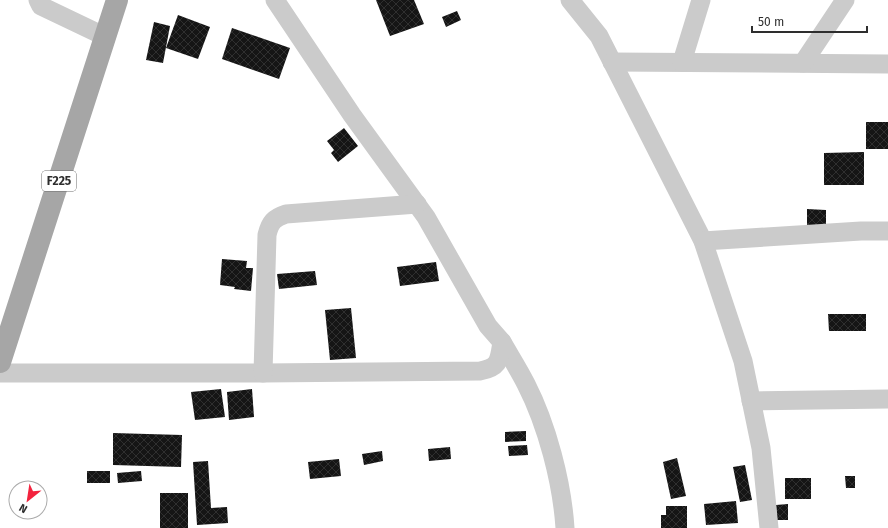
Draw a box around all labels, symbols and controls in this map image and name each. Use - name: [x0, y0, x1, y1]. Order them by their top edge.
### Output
- scale bar: [752, 8, 867, 34]
- text: 50 m: [758, 15, 784, 29]
- road number: F225: [42, 171, 76, 191]
- north arrow: [8, 480, 48, 520]
- text: N: [17, 501, 30, 516]

